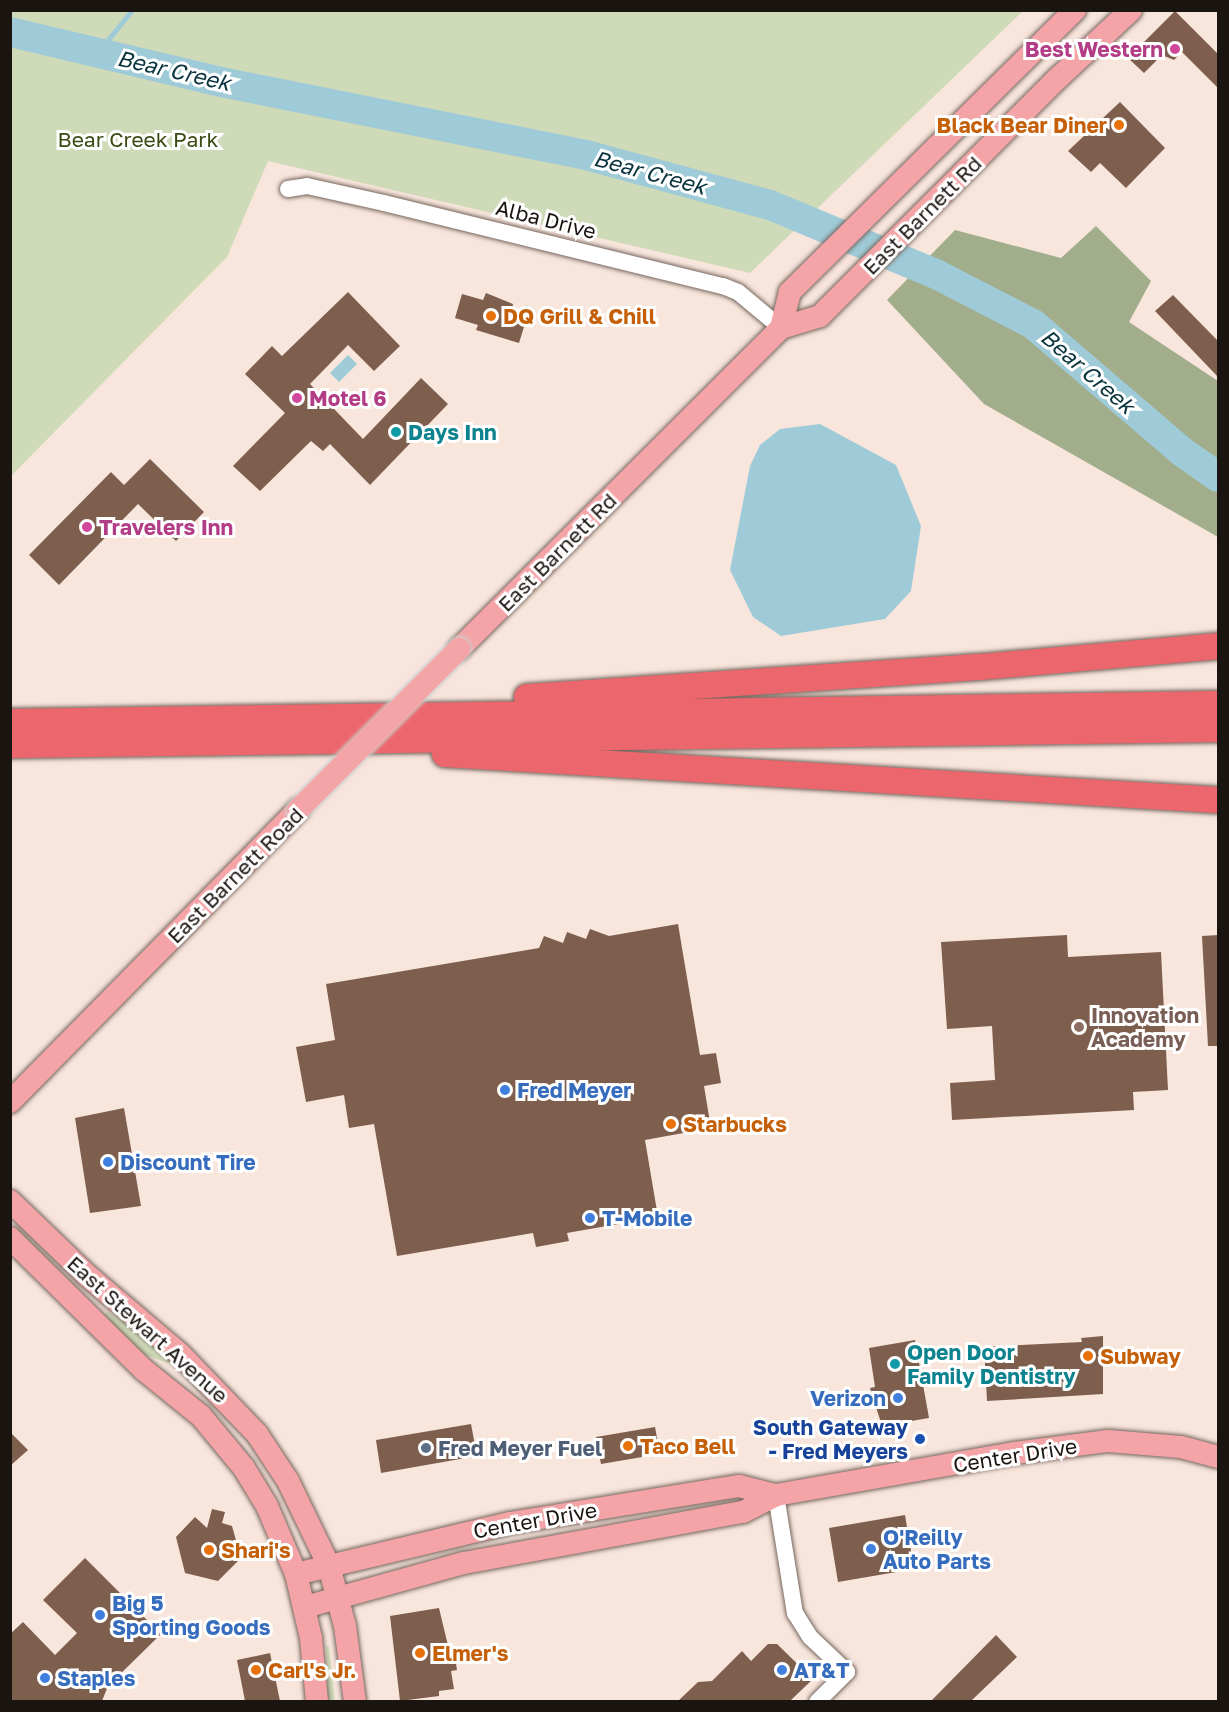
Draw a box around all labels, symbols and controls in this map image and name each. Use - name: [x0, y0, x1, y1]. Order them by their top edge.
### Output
- place label: Best Western: [1025, 36, 1163, 62]
- marker: Best Western: [1168, 42, 1182, 56]
- water label: Bear Creek: [115, 44, 233, 96]
- place label: Black Bear Diner: [937, 112, 1107, 138]
- marker: Black Bear Diner: [1112, 118, 1126, 132]
- park label: Bear Creek Park: [58, 126, 218, 152]
- water label: Bear Creek: [591, 144, 709, 200]
- street label: East Barnett Rd: [857, 150, 987, 280]
- street label: Alba Drive: [493, 194, 599, 244]
- place label: DQ Grill & Chill: [503, 303, 656, 329]
- marker: DQ Grill & Chill: [484, 309, 498, 323]
- water label: Bear Creek: [1036, 323, 1140, 419]
- place label: Motel 6: [309, 385, 387, 411]
- marker: Motel 6: [290, 391, 304, 405]
- place label: Days Inn: [408, 419, 497, 445]
- marker: Days Inn: [389, 425, 403, 439]
- street label: East Barnett Rd: [492, 487, 622, 617]
- place label: Travelers Inn: [99, 514, 233, 540]
- marker: Travelers Inn: [80, 520, 94, 534]
- street label: East Barnett Road: [162, 802, 308, 948]
- place label: Innovation Academy: [1091, 1002, 1199, 1052]
- marker: Innovation Academy: [1072, 1020, 1086, 1034]
- place label: Fred Meyer: [517, 1077, 631, 1103]
- marker: Fred Meyer: [498, 1083, 512, 1097]
- place label: Starbucks: [683, 1111, 787, 1137]
- marker: Starbucks: [664, 1117, 678, 1131]
- place label: Discount Tire: [120, 1149, 256, 1175]
- marker: Discount Tire: [101, 1155, 115, 1169]
- place label: T-Mobile: [602, 1205, 692, 1231]
- marker: T-Mobile: [583, 1211, 597, 1225]
- street label: East Stewart Avenue: [62, 1250, 234, 1408]
- place label: Open Door Family Dentistry: [907, 1339, 1075, 1389]
- place label: Subway: [1100, 1343, 1181, 1369]
- marker: Subway: [1081, 1349, 1095, 1363]
- marker: Open Door Family Dentistry: [888, 1357, 902, 1371]
- place label: Verizon: [810, 1385, 886, 1411]
- marker: Verizon: [891, 1391, 905, 1405]
- place label: South Gateway - Fred Meyers: [753, 1414, 908, 1464]
- marker: South Gateway - Fred Meyers: [913, 1432, 927, 1446]
- place label: Taco Bell: [640, 1433, 735, 1459]
- street label: Center Drive: [951, 1433, 1079, 1477]
- place label: Fred Meyer Fuel: [438, 1435, 602, 1461]
- marker: Taco Bell: [621, 1439, 635, 1453]
- marker: Fred Meyer Fuel: [419, 1441, 433, 1455]
- street label: Center Drive: [471, 1497, 599, 1543]
- place label: O'Reilly Auto Parts: [883, 1524, 991, 1574]
- place label: Shari's: [221, 1537, 291, 1563]
- marker: O'Reilly Auto Parts: [864, 1542, 878, 1556]
- marker: Shari's: [202, 1543, 216, 1557]
- place label: Big 5 Sporting Goods: [112, 1590, 271, 1640]
- marker: Big 5 Sporting Goods: [93, 1608, 107, 1622]
- place label: Elmer's: [432, 1640, 509, 1666]
- marker: Elmer's: [413, 1646, 427, 1660]
- place label: Carl's Jr.: [268, 1657, 356, 1683]
- place label: AT&T: [794, 1657, 850, 1683]
- marker: Carl's Jr.: [249, 1663, 263, 1677]
- marker: AT&T: [775, 1663, 789, 1677]
- place label: Staples: [57, 1665, 135, 1691]
- marker: Staples: [38, 1671, 52, 1685]

